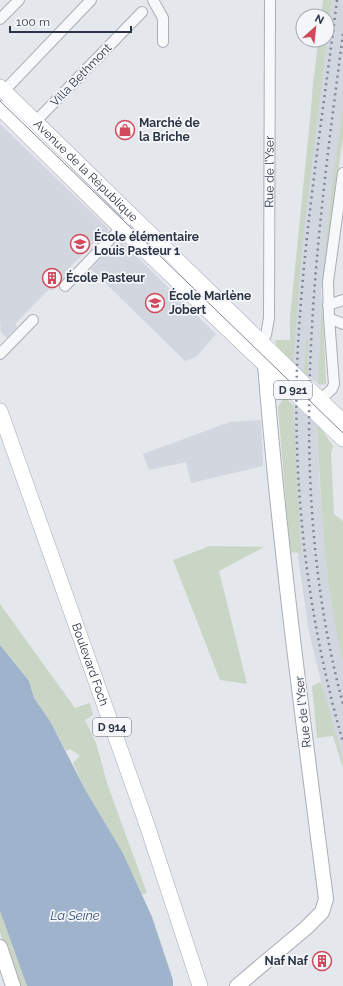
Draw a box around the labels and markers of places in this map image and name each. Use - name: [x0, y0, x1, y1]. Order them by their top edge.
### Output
- place label: Marché de la Briche: [139, 116, 200, 144]
- shop icon: Marché de la Briche: [114, 119, 136, 141]
- place label: École élémentaire Louis Pasteur 1: [94, 229, 199, 258]
- school or university icon: École élémentaire Louis Pasteur 1: [69, 233, 91, 255]
- building icon: École Pasteur: [41, 267, 63, 289]
- place label: École Pasteur: [66, 270, 145, 285]
- place label: École Marlène Jobert: [169, 288, 251, 317]
- school or university icon: École Marlène Jobert: [144, 292, 166, 314]
- building icon: Naf Naf: [311, 950, 333, 972]
- place label: Naf Naf: [265, 954, 309, 968]

